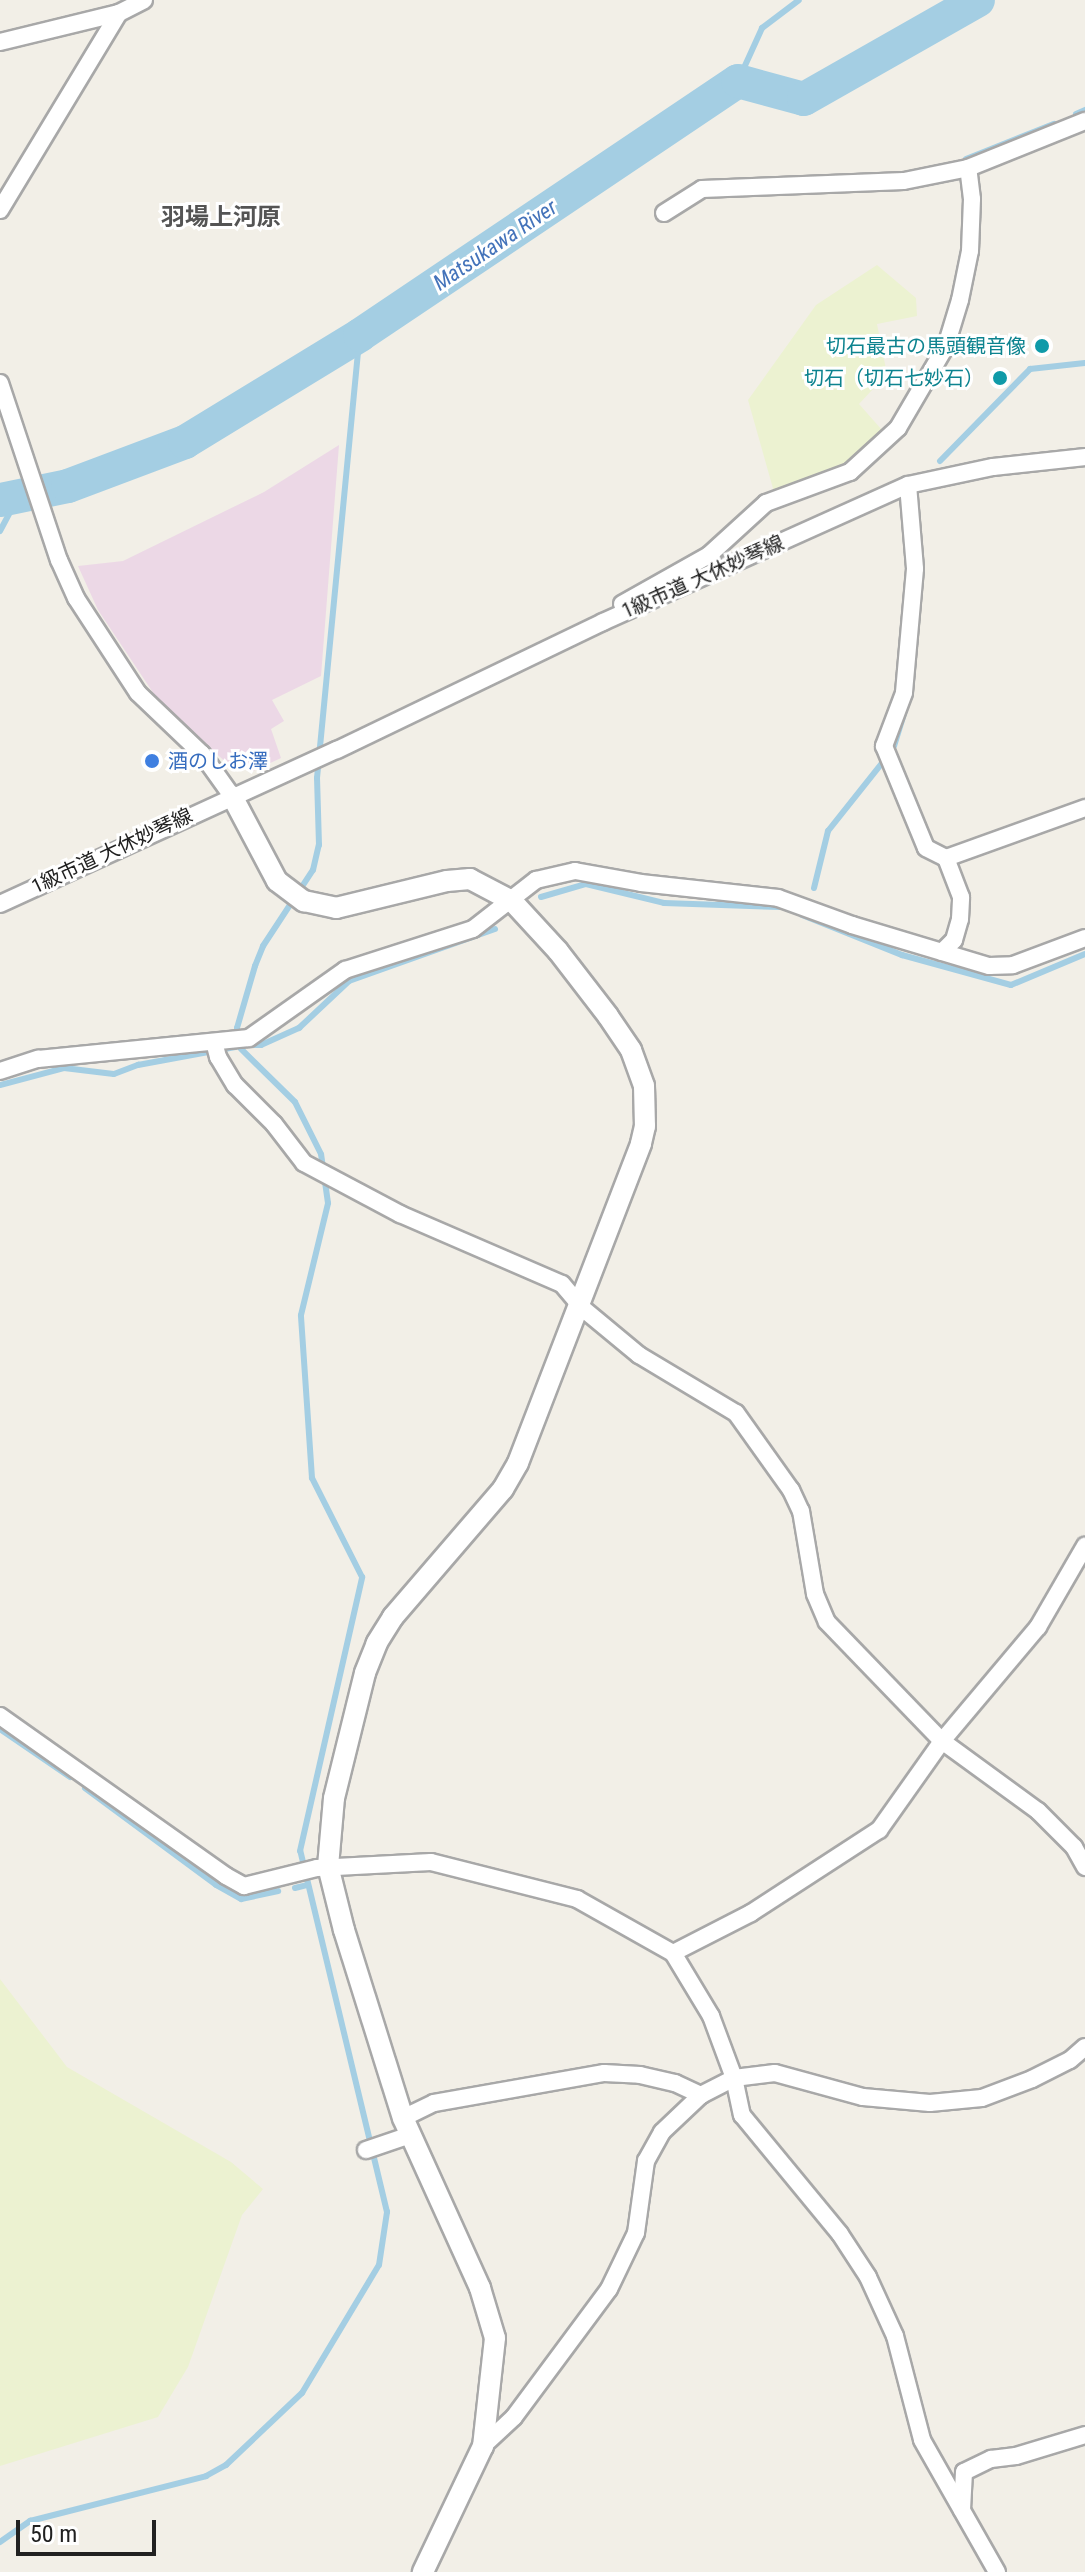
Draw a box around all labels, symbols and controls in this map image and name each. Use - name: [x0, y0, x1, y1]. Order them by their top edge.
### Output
- water label: Matsukawa River: [428, 194, 562, 296]
- district label: 羽場上河原: [161, 204, 281, 232]
- place label: 切石最古の馬頭観音像: [826, 334, 1026, 358]
- marker: 切石最古の馬頭観音像: [1033, 337, 1051, 355]
- place label: 切石（切石七妙石）: [804, 366, 984, 390]
- marker: 切石（切石七妙石）: [991, 369, 1009, 387]
- street label: 1級市道 大休妙琴線: [618, 531, 788, 623]
- place label: 酒のしお澤: [168, 749, 268, 773]
- marker: 酒のしお澤: [143, 752, 161, 770]
- street label: 1級市道 大休妙琴線: [28, 803, 196, 899]
- scale bar: [20, 2504, 160, 2554]
- text: 50 m: [30, 2520, 77, 2548]

